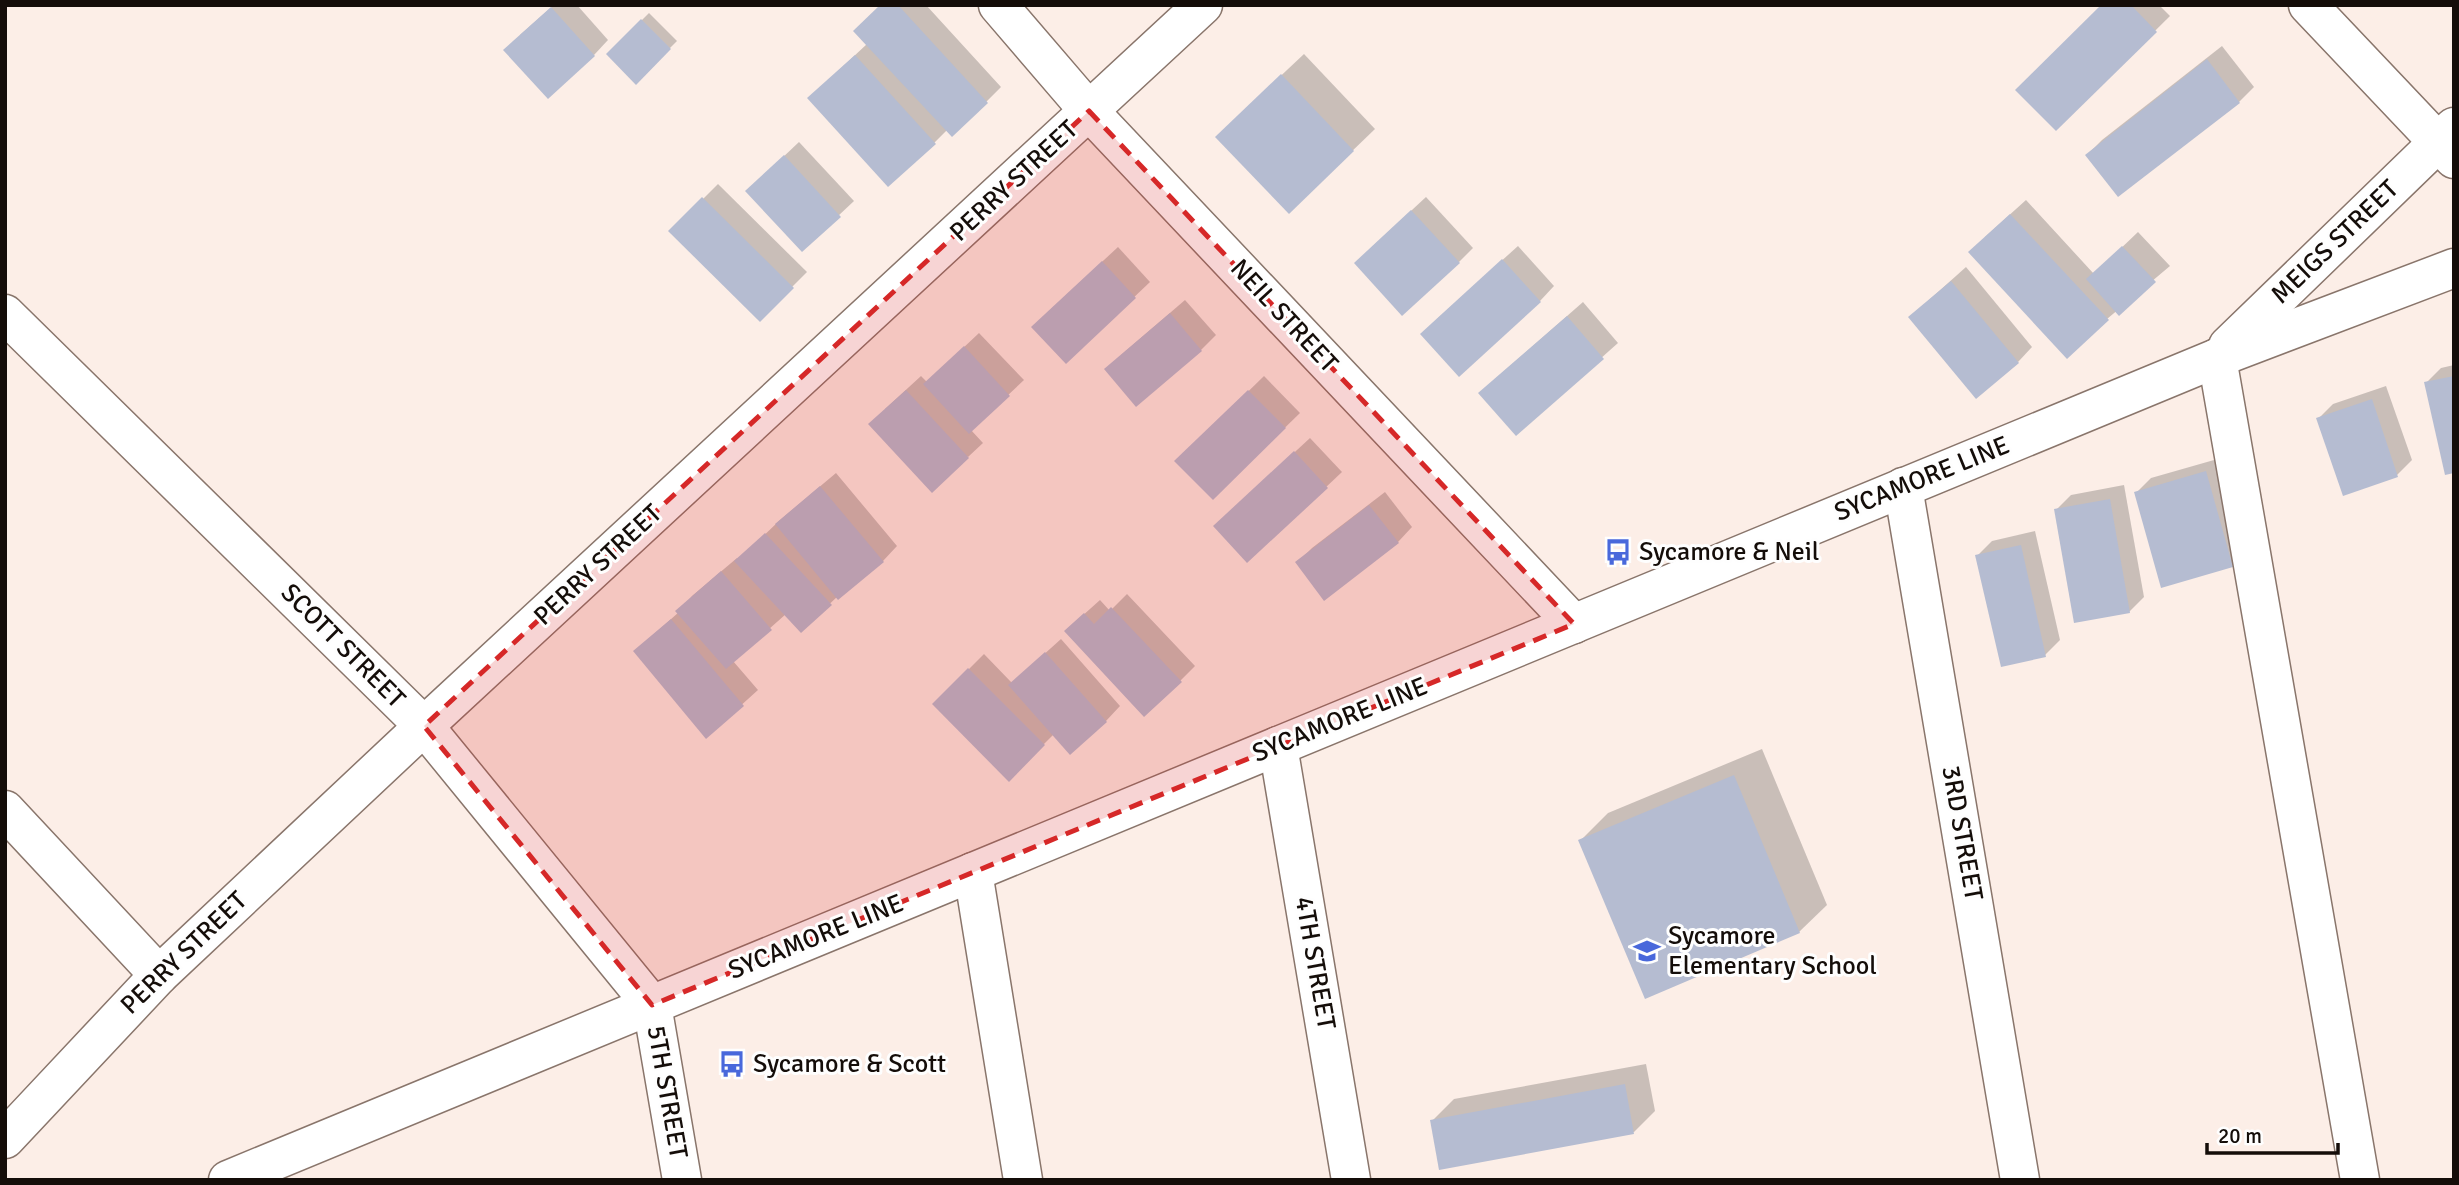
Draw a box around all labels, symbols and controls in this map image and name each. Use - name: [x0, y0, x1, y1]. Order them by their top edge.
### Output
- street label: PERRY STREET: [943, 113, 1085, 248]
- street label: MEIGS STREET: [2265, 173, 2405, 311]
- street label: NEIL STREET: [1223, 253, 1345, 380]
- street label: SYCAMORE LINE: [1830, 429, 2014, 529]
- street label: PERRY STREET: [527, 497, 669, 632]
- place label: Sycamore & Neil: [1639, 536, 1820, 568]
- bus stop icon: Sycamore & Neil: [1603, 537, 1633, 567]
- street label: SCOTT STREET: [274, 577, 412, 715]
- street label: SYCAMORE LINE: [1248, 670, 1432, 770]
- street label: 3RD STREET: [1934, 763, 1990, 903]
- street label: PERRY STREET: [114, 885, 254, 1021]
- street label: SYCAMORE LINE: [724, 887, 908, 987]
- street label: 4TH STREET: [1288, 894, 1342, 1032]
- place label: Sycamore Elementary School: [1668, 920, 1877, 982]
- school or university icon: Sycamore Elementary School: [1632, 936, 1662, 966]
- street label: 5TH STREET: [640, 1023, 694, 1161]
- place label: Sycamore & Scott: [753, 1048, 946, 1080]
- bus stop icon: Sycamore & Scott: [717, 1049, 747, 1079]
- scale bar: [2207, 1112, 2338, 1156]
- text: 20 m: [2218, 1123, 2262, 1149]

